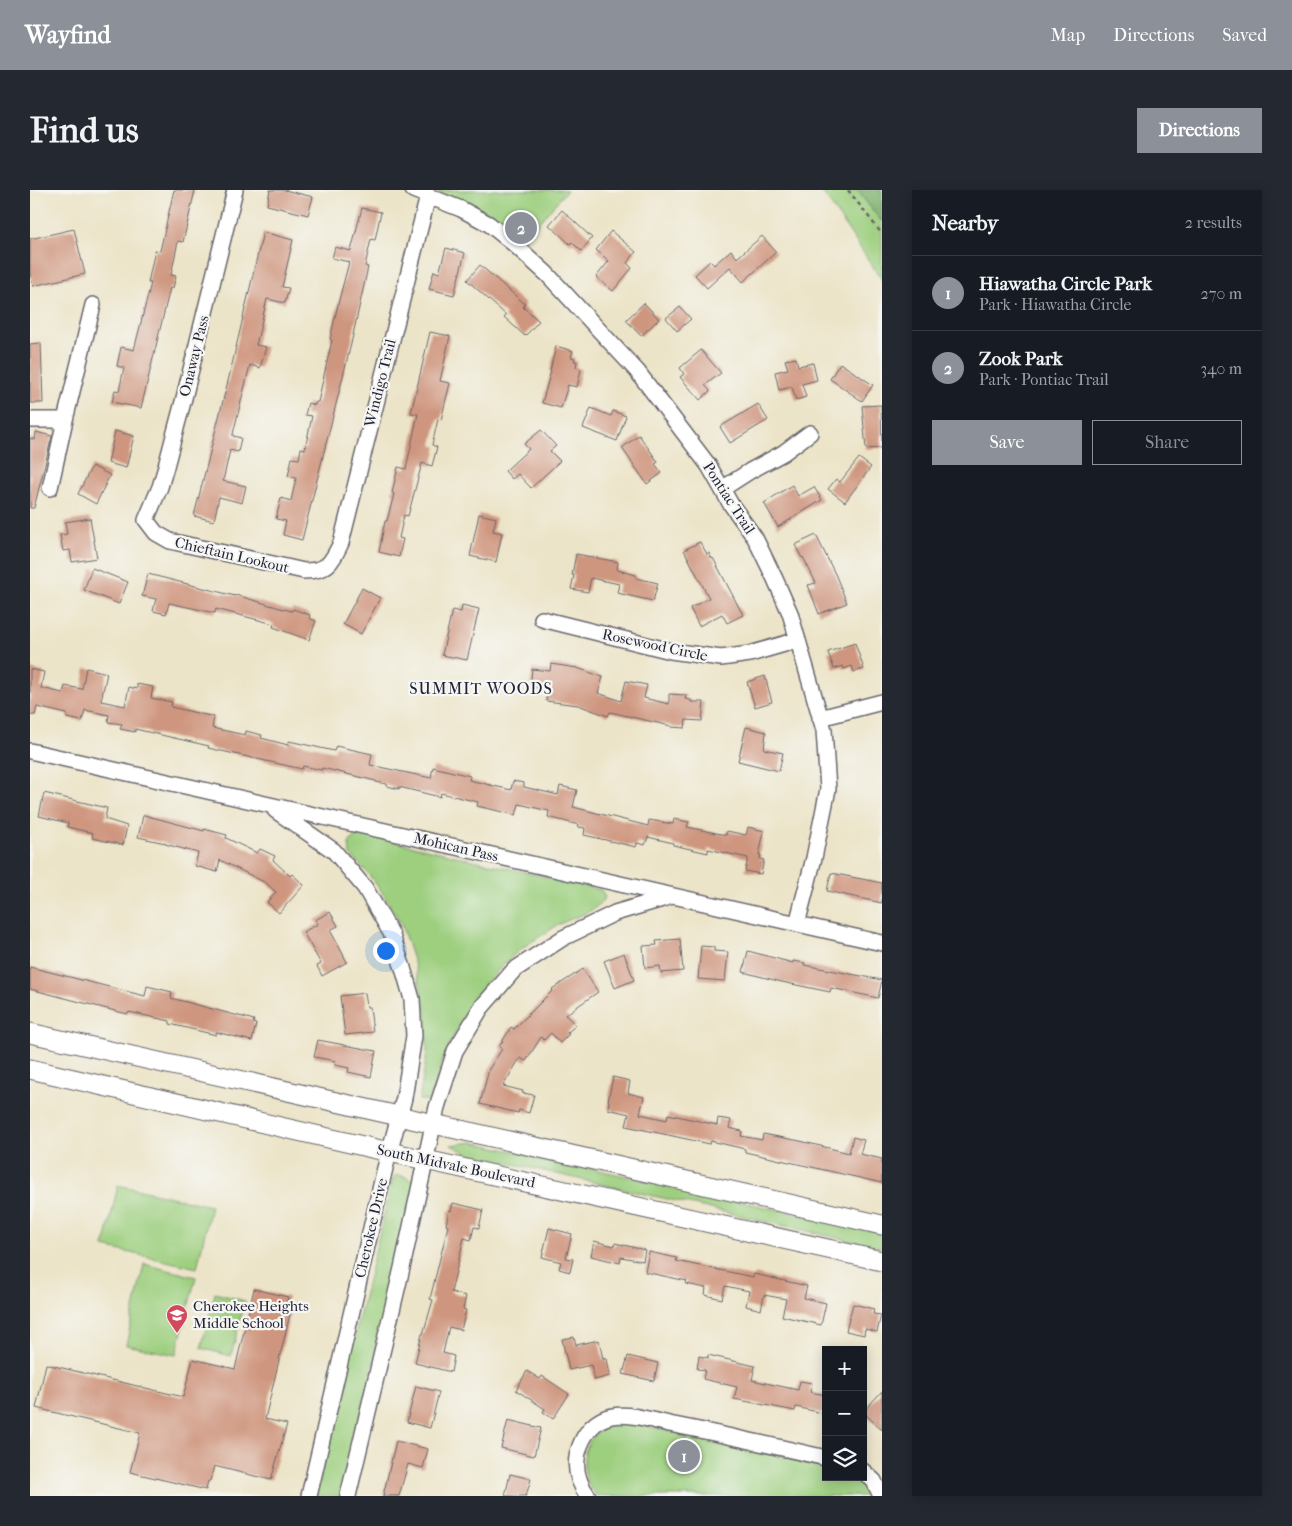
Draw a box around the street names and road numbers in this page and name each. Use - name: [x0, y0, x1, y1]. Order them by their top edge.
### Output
- street label: Onaway Pass: [175, 313, 213, 398]
- street label: Windigo Trail: [360, 337, 400, 430]
- street label: Pontiac Trail: [699, 459, 759, 537]
- street label: Chieftain Lookout: [173, 533, 292, 577]
- street label: Rosewood Circle: [601, 625, 710, 665]
- street label: Mohican Pass: [412, 829, 500, 866]
- street label: South Midvale Boulevard: [375, 1140, 538, 1192]
- street label: Cherokee Drive: [351, 1176, 391, 1280]

